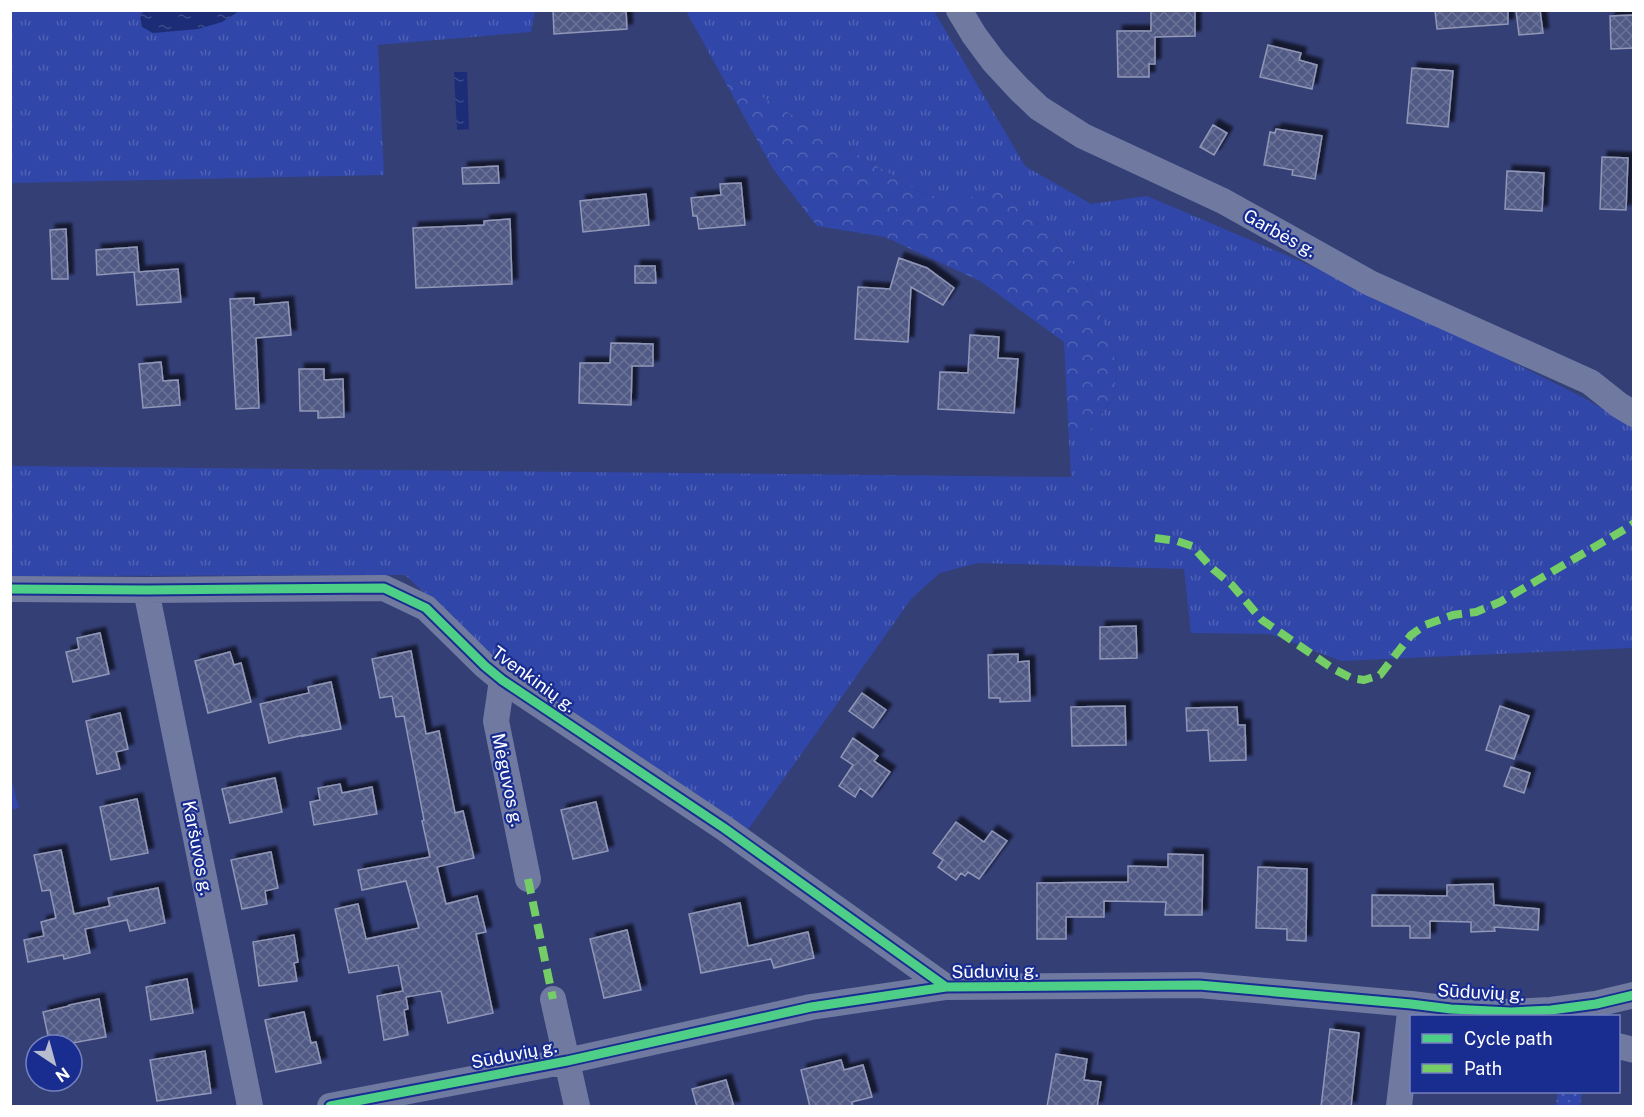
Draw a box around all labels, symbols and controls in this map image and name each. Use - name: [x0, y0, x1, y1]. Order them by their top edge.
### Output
- street label: Garbės g.: [1240, 204, 1320, 262]
- street label: Tvenkinių g.: [488, 641, 580, 717]
- street label: Mėguvos g.: [488, 731, 528, 829]
- street label: Karšuvos g.: [179, 799, 217, 897]
- street label: Sūduvių g.: [951, 960, 1039, 982]
- street label: Sūduvių g.: [1437, 979, 1525, 1005]
- legend: [1410, 1015, 1620, 1093]
- text: Cycle path: [1464, 1028, 1553, 1049]
- north arrow: [24, 1033, 84, 1093]
- street label: Sūduvių g.: [469, 1035, 559, 1073]
- text: Path: [1464, 1058, 1502, 1079]
- text: N: [52, 1063, 73, 1086]

